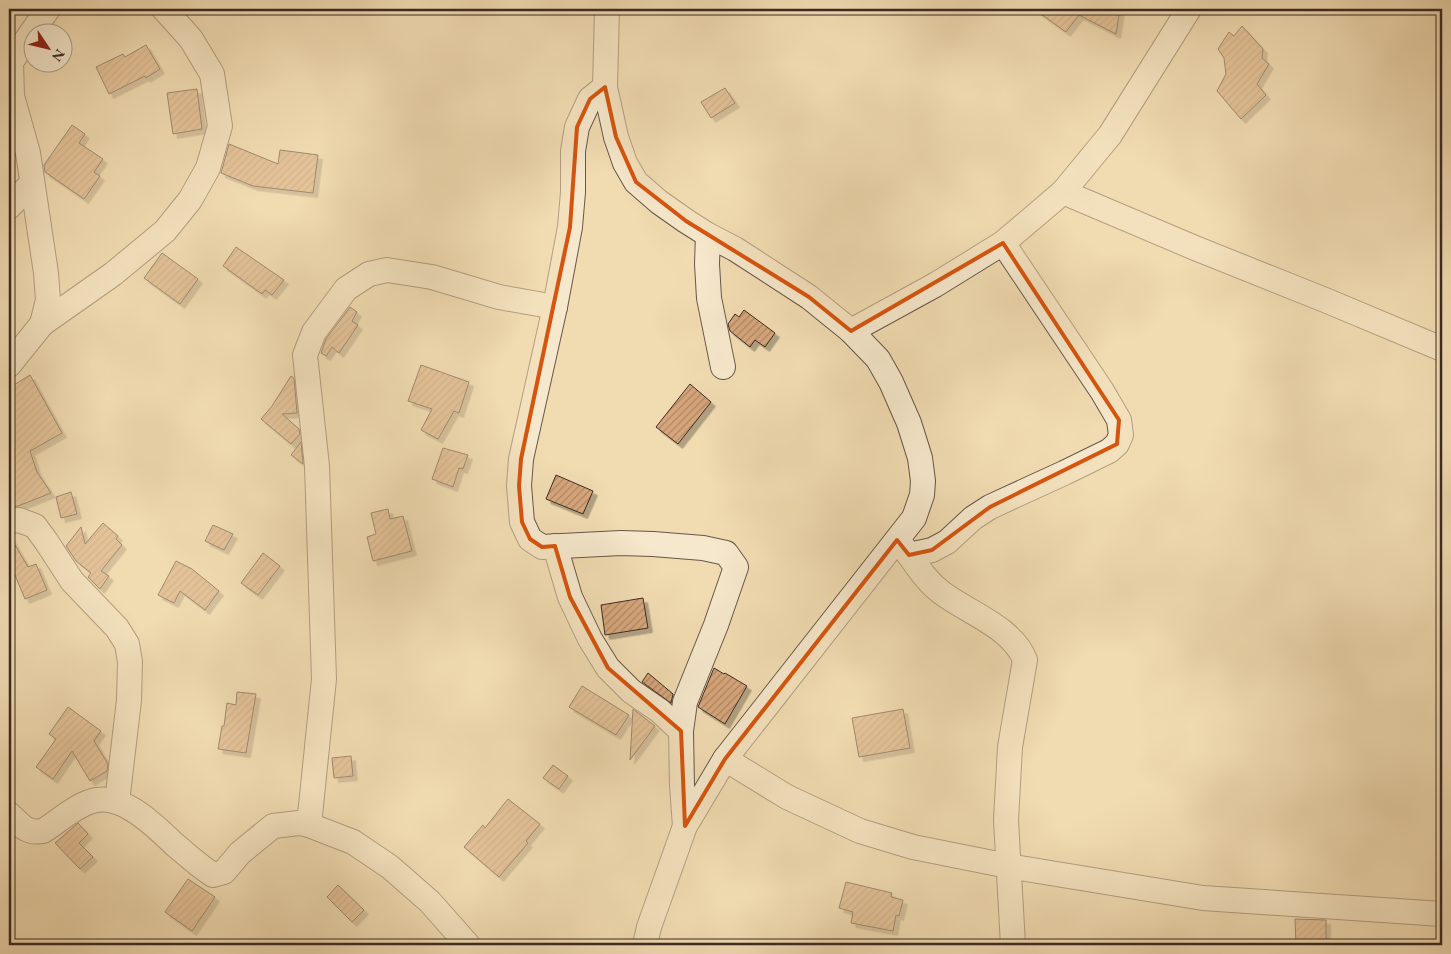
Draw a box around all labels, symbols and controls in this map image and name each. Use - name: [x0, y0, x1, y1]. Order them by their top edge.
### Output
- north arrow: [22, 22, 72, 72]
- text: N: [48, 46, 69, 66]

